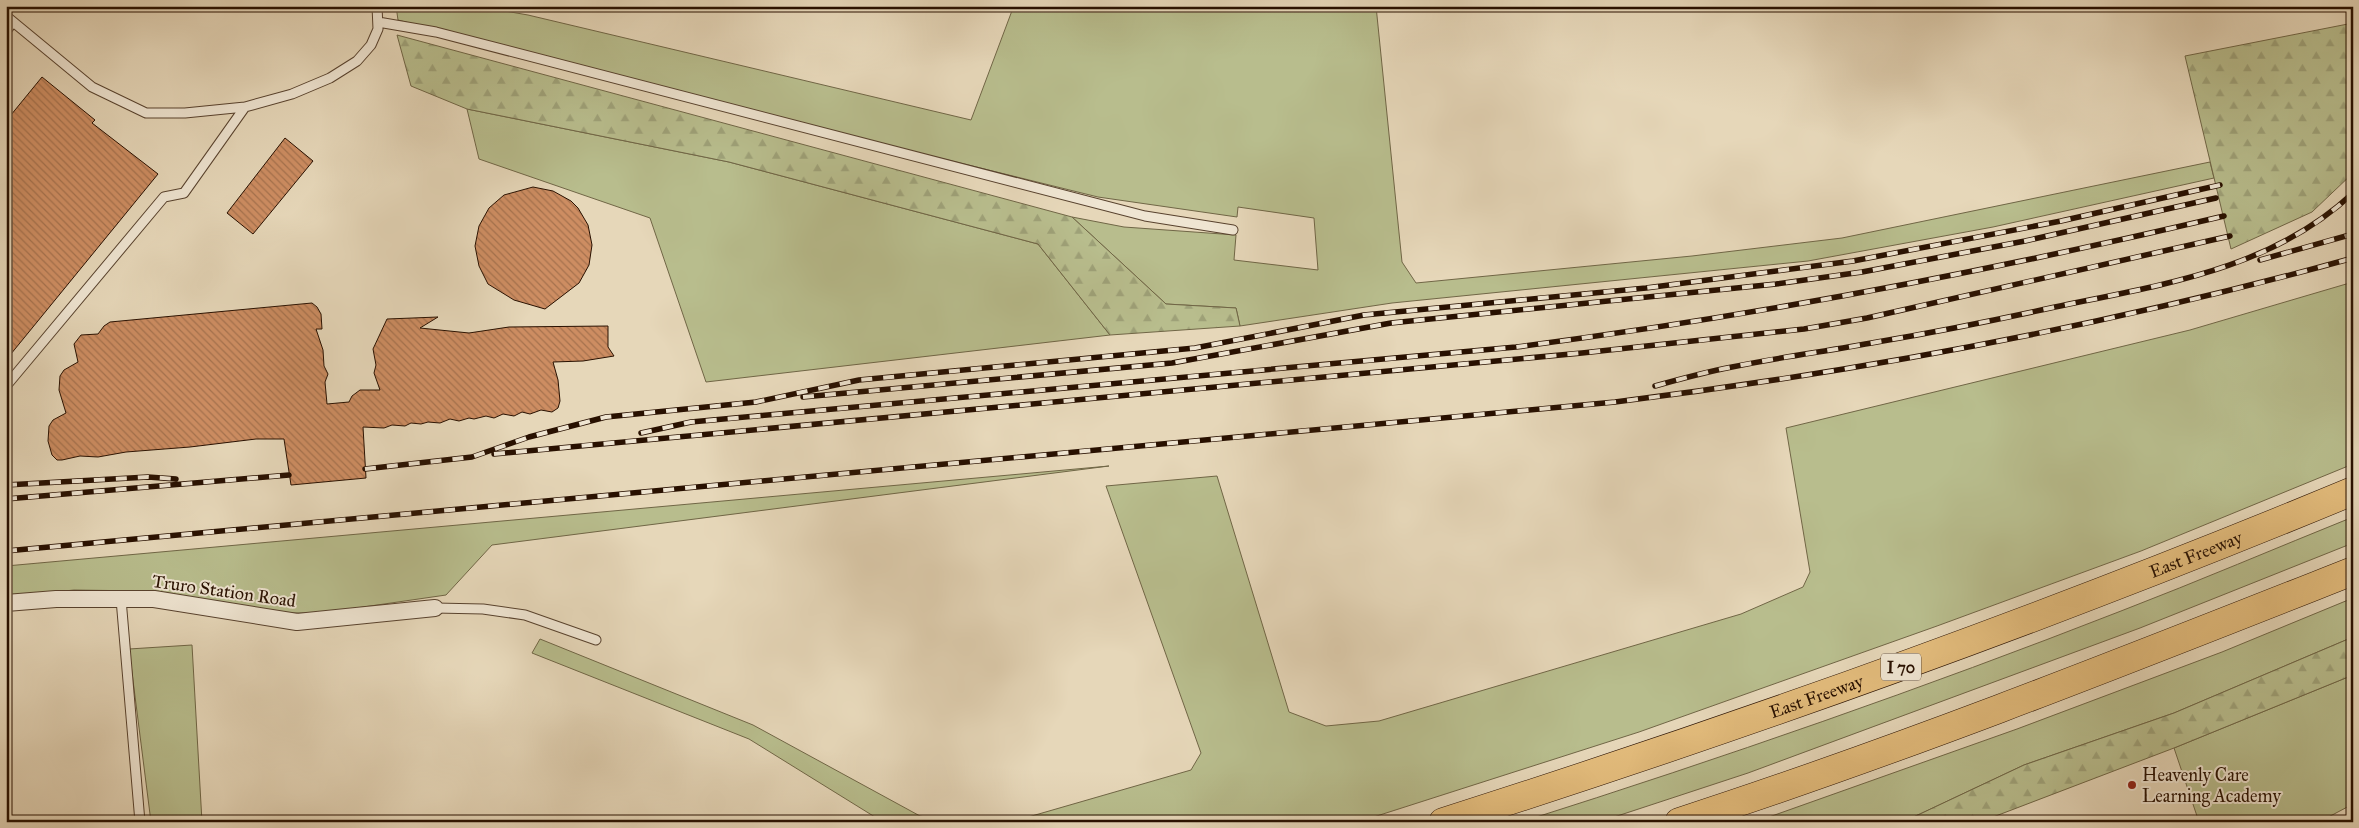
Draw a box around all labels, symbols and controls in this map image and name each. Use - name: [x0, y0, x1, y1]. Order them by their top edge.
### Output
- street label: East Freeway: [2146, 526, 2246, 583]
- street label: Truro Station Road: [151, 570, 297, 612]
- road number: I 70: [1881, 654, 1921, 680]
- street label: East Freeway: [1767, 670, 1867, 723]
- place label: Heavenly Care Learning Academy: [2142, 764, 2281, 808]
- marker: Heavenly Care Learning Academy: [2126, 779, 2138, 791]

